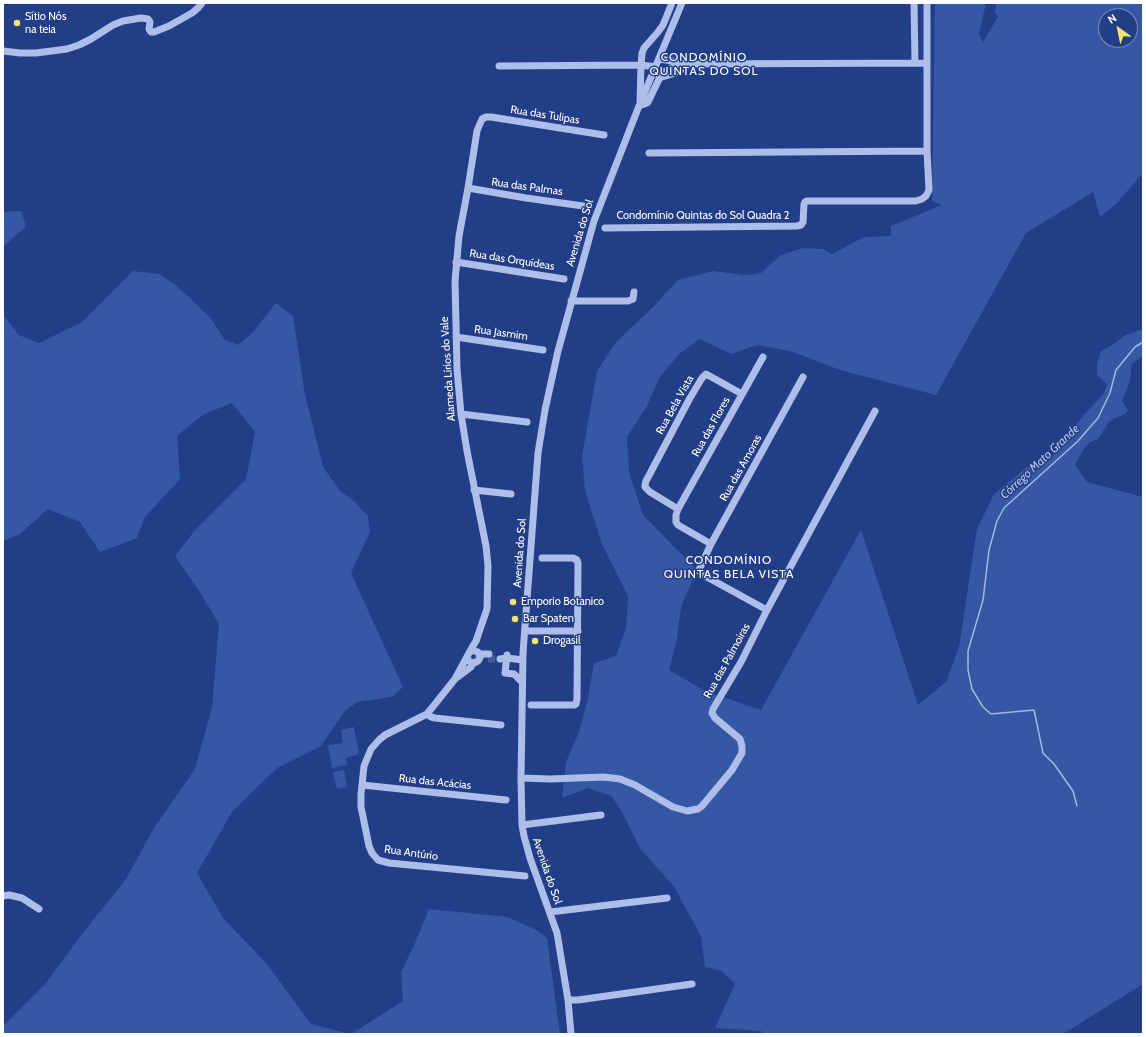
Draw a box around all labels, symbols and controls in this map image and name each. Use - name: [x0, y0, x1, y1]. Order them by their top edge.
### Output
- north arrow: [1098, 8, 1138, 48]
- place label: Sítio Nós na teia: [25, 10, 66, 36]
- text: N: [1105, 11, 1119, 27]
- marker: Sítio Nós na teia: [12, 18, 22, 28]
- district label: CONDOMÍNIO QUINTAS DO SOL: [649, 50, 759, 78]
- street label: Rua das Tulipas: [509, 103, 581, 127]
- street label: Rua das Palmas: [490, 175, 564, 199]
- street label: Avenida do Sol: [564, 198, 596, 268]
- street label: Condomínio Quintas do Sol Quadra 2: [616, 209, 790, 223]
- street label: Rua das Orquídeas: [469, 247, 555, 273]
- street label: Alameda Lírios do Vale: [438, 316, 458, 422]
- street label: Rua Jasmim: [473, 323, 529, 343]
- street label: Rua Bela Vista: [653, 373, 697, 437]
- street label: Rua das Flores: [689, 395, 733, 459]
- water label: Córrego Mato Grande: [998, 422, 1082, 502]
- street label: Rua das Amoras: [717, 432, 765, 504]
- street label: Avenida do Sol: [511, 518, 529, 588]
- district label: CONDOMÍNIO QUINTAS BELA VISTA: [664, 553, 794, 581]
- place label: Emporio Botanico: [521, 595, 604, 609]
- marker: Emporio Botanico: [508, 597, 518, 607]
- place label: Bar Spaten: [523, 612, 574, 626]
- marker: Bar Spaten: [510, 614, 520, 624]
- street label: Rua das Palmoiras: [701, 621, 753, 701]
- place label: Drogasil: [543, 634, 581, 648]
- marker: Drogasil: [530, 636, 540, 646]
- street label: Rua das Acácias: [398, 772, 472, 792]
- street label: Avenida do Sol: [529, 836, 565, 906]
- street label: Rua Antúrio: [383, 843, 439, 863]

